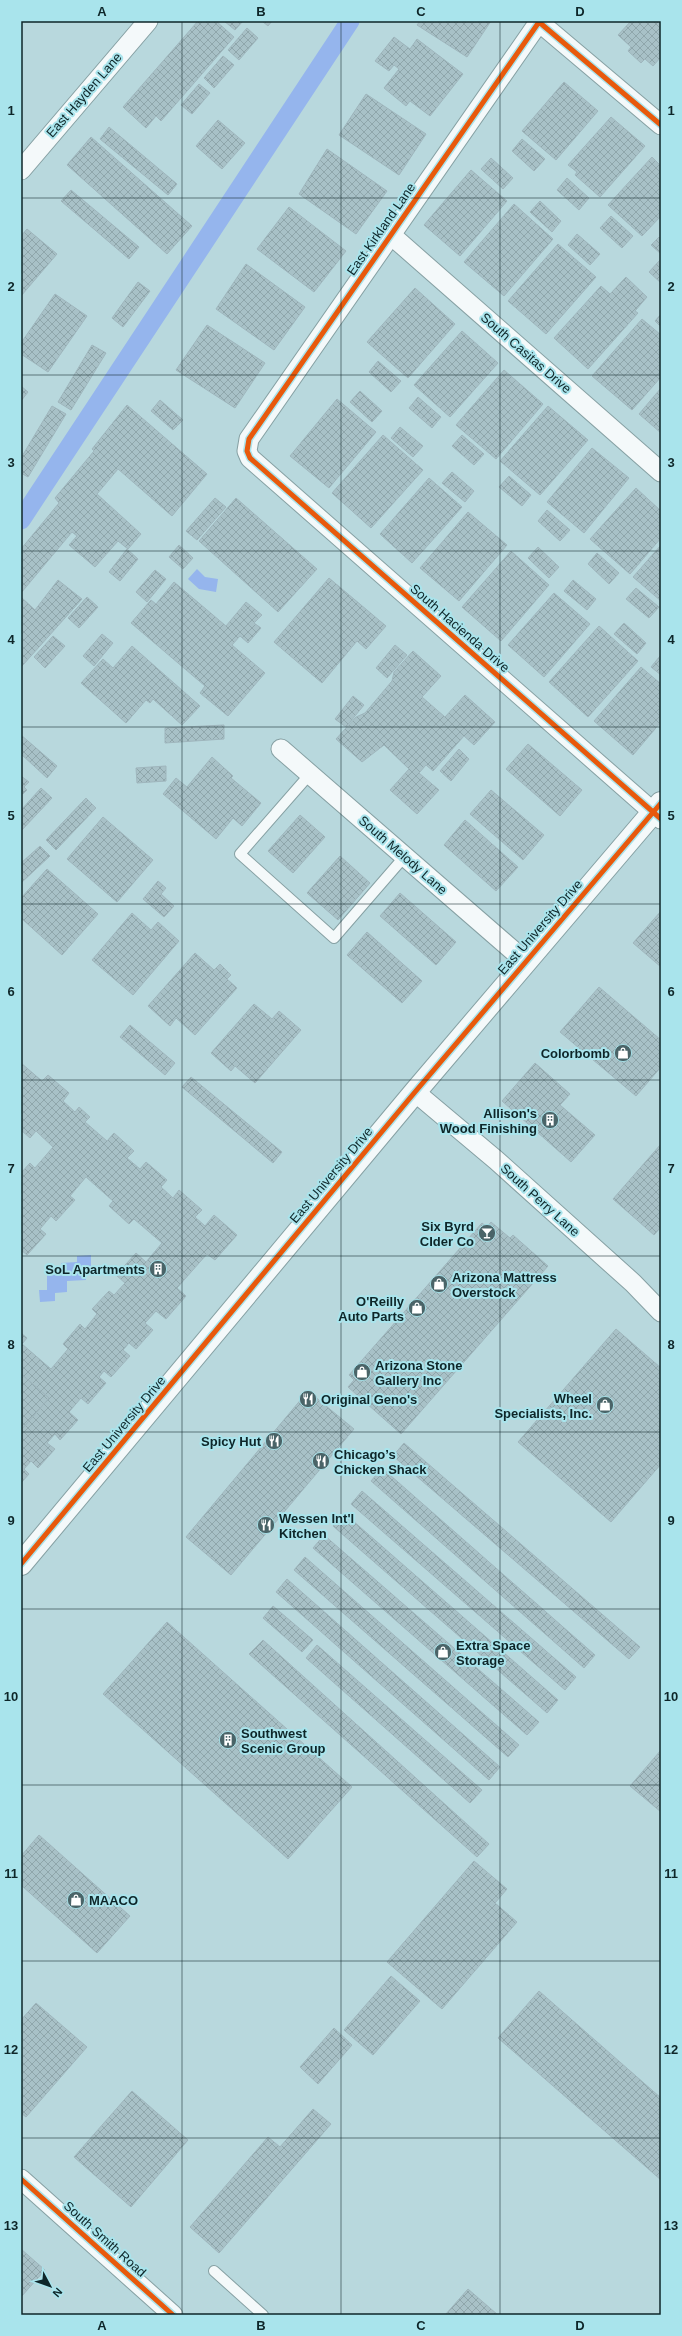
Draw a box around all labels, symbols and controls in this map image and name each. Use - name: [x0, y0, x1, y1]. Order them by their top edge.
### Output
- text: A: [97, 4, 107, 19]
- text: B: [256, 4, 266, 19]
- text: C: [416, 4, 426, 19]
- text: D: [575, 4, 585, 19]
- street label: East Hayden Lane: [43, 50, 125, 140]
- text: 1: [7, 103, 15, 118]
- text: 1: [667, 103, 675, 118]
- street label: East Kirkland Lane: [344, 180, 418, 278]
- text: 2: [7, 279, 15, 294]
- text: 2: [667, 279, 675, 294]
- street label: South Casitas Drive: [478, 310, 574, 396]
- text: 3: [7, 455, 15, 470]
- text: 3: [667, 455, 675, 470]
- street label: South Hacienda Drive: [407, 581, 513, 675]
- text: 4: [7, 632, 15, 647]
- text: 4: [667, 632, 675, 647]
- text: 5: [7, 808, 15, 823]
- text: 5: [667, 808, 675, 823]
- street label: South Melody Lane: [356, 813, 450, 897]
- street label: East University Drive: [495, 877, 585, 977]
- text: 6: [7, 984, 15, 999]
- text: 6: [667, 984, 675, 999]
- shop icon: Colorbomb: [613, 1043, 633, 1063]
- place label: Colorbomb: [541, 1046, 610, 1061]
- place label: Allison's Wood Finishing: [440, 1106, 537, 1136]
- building icon: Allison's Wood Finishing: [540, 1110, 560, 1130]
- street label: East University Drive: [286, 1124, 376, 1226]
- text: 7: [7, 1161, 15, 1176]
- street label: South Perry Lane: [497, 1161, 583, 1239]
- text: 7: [667, 1161, 675, 1176]
- place label: Six Byrd CIder Co: [420, 1219, 474, 1249]
- bar icon: Six Byrd CIder Co: [477, 1223, 497, 1243]
- building icon: SoL Apartments: [148, 1259, 168, 1279]
- place label: SoL Apartments: [45, 1262, 145, 1277]
- place label: Arizona Mattress Overstock: [452, 1270, 557, 1300]
- shop icon: Arizona Mattress Overstock: [429, 1274, 449, 1294]
- place label: O'Reilly Auto Parts: [338, 1294, 405, 1324]
- shop icon: O'Reilly Auto Parts: [407, 1298, 427, 1318]
- text: 8: [7, 1337, 15, 1352]
- text: 8: [667, 1337, 675, 1352]
- place label: Arizona Stone Gallery Inc: [375, 1358, 462, 1388]
- shop icon: Arizona Stone Gallery Inc: [352, 1362, 372, 1382]
- street label: East University Drive: [79, 1373, 169, 1475]
- restaurant icon: Original Geno's: [298, 1389, 318, 1409]
- place label: Wheel Specialists, Inc.: [494, 1391, 592, 1421]
- place label: Original Geno's: [321, 1392, 417, 1407]
- shop icon: Wheel Specialists, Inc.: [595, 1395, 615, 1415]
- restaurant icon: Spicy Hut: [264, 1431, 284, 1451]
- place label: Spicy Hut: [201, 1434, 262, 1449]
- place label: Chicago’s Chicken Shack: [334, 1447, 427, 1477]
- restaurant icon: Chicago’s Chicken Shack: [311, 1451, 331, 1471]
- place label: Wessen Int'l Kitchen: [279, 1511, 354, 1541]
- text: 9: [7, 1513, 15, 1528]
- text: 9: [667, 1513, 675, 1528]
- restaurant icon: Wessen Int'l Kitchen: [256, 1515, 276, 1535]
- place label: Extra Space Storage: [456, 1638, 530, 1668]
- shop icon: Extra Space Storage: [433, 1642, 453, 1662]
- text: 10: [4, 1689, 18, 1704]
- text: 10: [664, 1689, 678, 1704]
- place label: Southwest Scenic Group: [241, 1726, 326, 1756]
- building icon: Southwest Scenic Group: [218, 1730, 238, 1750]
- text: 11: [4, 1866, 18, 1881]
- text: 11: [664, 1866, 678, 1881]
- shop icon: MAACO: [66, 1890, 86, 1910]
- place label: MAACO: [89, 1893, 138, 1908]
- text: 12: [4, 2042, 18, 2057]
- text: 12: [664, 2042, 678, 2057]
- street label: South Smith Road: [61, 2198, 149, 2280]
- text: 13: [4, 2218, 18, 2233]
- text: 13: [664, 2218, 678, 2233]
- north arrow: [30, 2266, 70, 2306]
- text: N: [50, 2286, 65, 2300]
- text: A: [97, 2318, 107, 2333]
- text: B: [256, 2318, 266, 2333]
- text: C: [416, 2318, 426, 2333]
- text: D: [575, 2318, 585, 2333]

